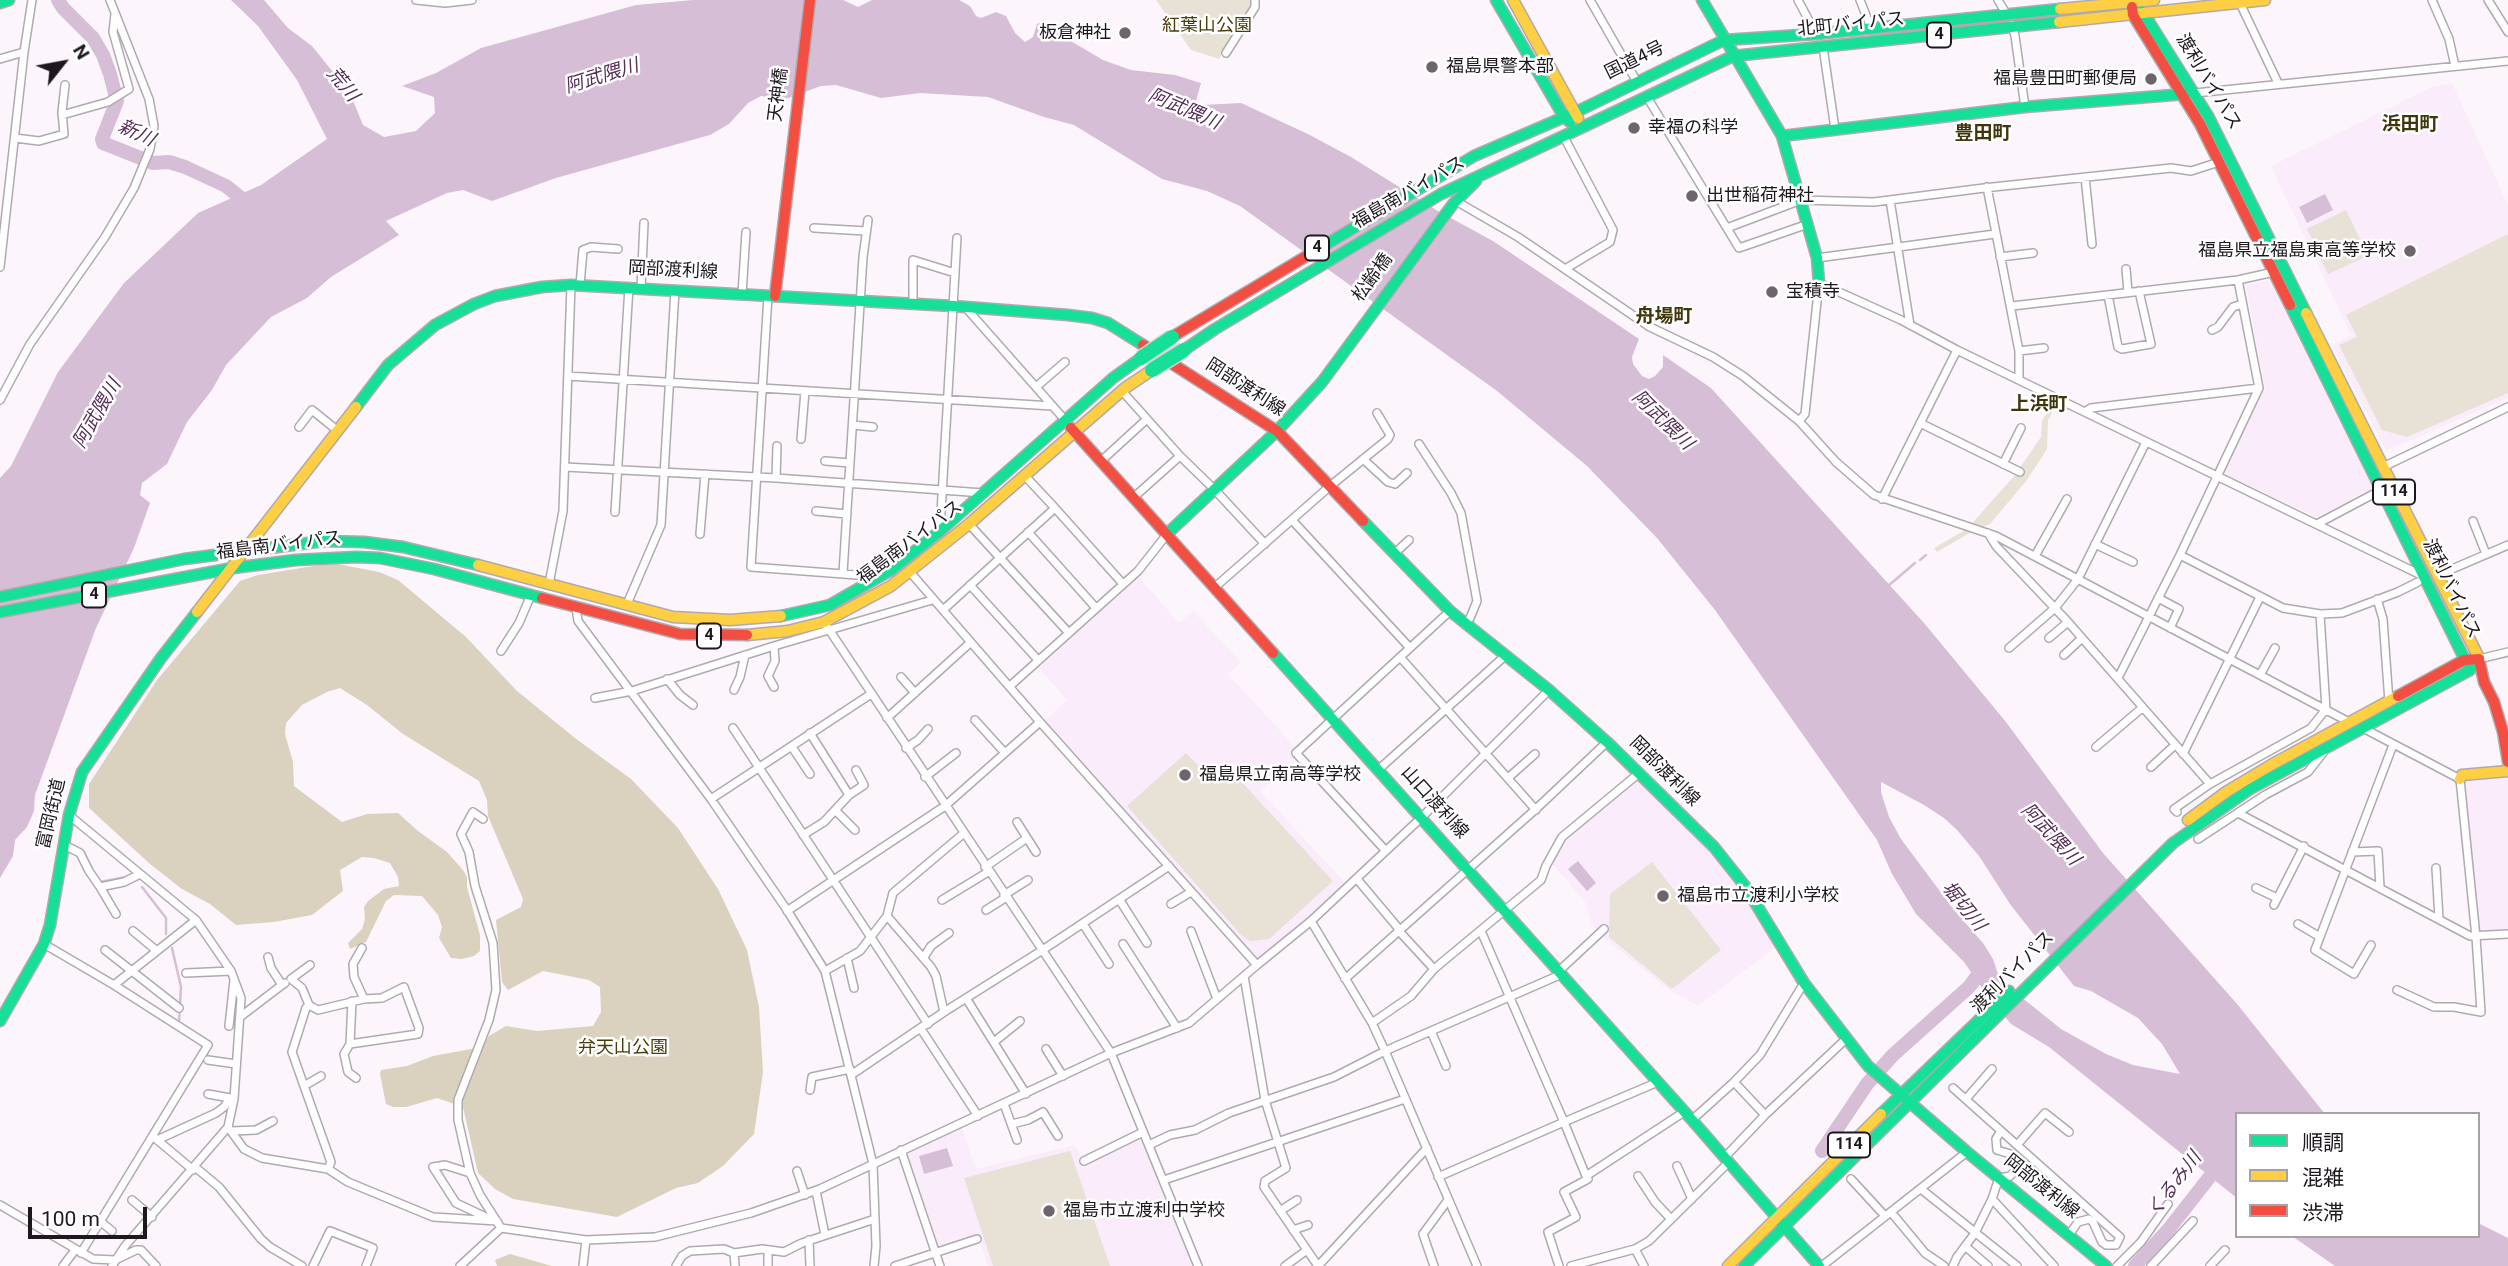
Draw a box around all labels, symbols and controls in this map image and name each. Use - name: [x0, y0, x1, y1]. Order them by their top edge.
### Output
- street label: 北町バイパス: [1796, 9, 1906, 41]
- park label: 紅葉山公園: [1162, 15, 1252, 37]
- place label: 板倉神社: [1039, 22, 1111, 44]
- road number: 4: [1927, 22, 1951, 48]
- marker: 板倉神社: [1117, 25, 1133, 41]
- north arrow: [28, 28, 98, 98]
- street label: 渡利バイパス: [2171, 30, 2245, 134]
- street label: 国道4号: [1601, 37, 1669, 85]
- text: N: [68, 40, 95, 64]
- water label: 阿武隈川: [562, 55, 642, 99]
- place label: 福島県警本部: [1446, 56, 1554, 78]
- marker: 福島県警本部: [1424, 59, 1440, 75]
- water label: 荒川: [321, 63, 363, 107]
- street label: 天神橋: [765, 67, 793, 123]
- place label: 福島豊田町郵便局: [1993, 68, 2137, 90]
- marker: 福島豊田町郵便局: [2143, 71, 2159, 87]
- water label: 阿武隈川: [1145, 85, 1223, 135]
- district label: 浜田町: [2382, 114, 2438, 136]
- water label: 新川: [114, 116, 158, 152]
- place label: 幸福の科学: [1648, 117, 1738, 139]
- marker: 幸福の科学: [1626, 120, 1642, 136]
- district label: 豊田町: [1955, 123, 2011, 145]
- street label: 福島南バイパス: [1349, 152, 1469, 234]
- place label: 出世稲荷神社: [1706, 185, 1814, 207]
- marker: 出世稲荷神社: [1684, 188, 1700, 204]
- road number: 4: [1305, 236, 1329, 260]
- place label: 福島県立福島東高等学校: [2198, 240, 2396, 262]
- marker: 福島県立福島東高等学校: [2402, 243, 2418, 259]
- street label: 松齢橋: [1348, 250, 1398, 306]
- street label: 岡部渡利線: [627, 258, 719, 284]
- place label: 宝積寺: [1786, 281, 1840, 303]
- marker: 宝積寺: [1764, 284, 1780, 300]
- district label: 舟場町: [1636, 306, 1692, 328]
- street label: 岡部渡利線: [1201, 354, 1289, 422]
- water label: 阿武隈川: [69, 375, 127, 453]
- water label: 阿武隈川: [1627, 386, 1697, 456]
- district label: 上浜町: [2011, 394, 2067, 416]
- road number: 114: [2373, 480, 2415, 505]
- street label: 福島南バイパス: [853, 496, 967, 590]
- street label: 福島南バイパス: [215, 528, 343, 564]
- street label: 渡利バイパス: [2418, 536, 2484, 642]
- road number: 4: [82, 582, 106, 608]
- road number: 4: [697, 624, 721, 649]
- street label: 岡部渡利線: [1625, 733, 1703, 811]
- street label: 山口渡利線: [1396, 762, 1472, 844]
- place label: 福島県立南高等学校: [1199, 764, 1361, 786]
- marker: 福島県立南高等学校: [1177, 767, 1193, 783]
- street label: 富岡街道: [33, 776, 71, 852]
- water label: 阿武隈川: [2016, 799, 2084, 871]
- water label: 堀切川: [1936, 878, 1990, 936]
- place label: 福島市立渡利小学校: [1677, 885, 1839, 907]
- marker: 福島市立渡利小学校: [1655, 888, 1671, 904]
- street label: 渡利バイパス: [1967, 927, 2059, 1019]
- park label: 弁天山公園: [578, 1037, 668, 1059]
- legend: [2235, 1112, 2480, 1238]
- text: 順調: [2302, 1131, 2344, 1155]
- road number: 114: [1828, 1133, 1870, 1158]
- water label: くるみ川: [2143, 1148, 2207, 1222]
- street label: 岡部渡利線: [1999, 1150, 2083, 1224]
- text: 混雑: [2302, 1166, 2344, 1190]
- scale bar: [32, 1192, 150, 1236]
- place label: 福島市立渡利中学校: [1063, 1200, 1225, 1222]
- text: 渋滞: [2302, 1201, 2344, 1225]
- marker: 福島市立渡利中学校: [1041, 1203, 1057, 1219]
- text: 100 m: [41, 1207, 100, 1231]

